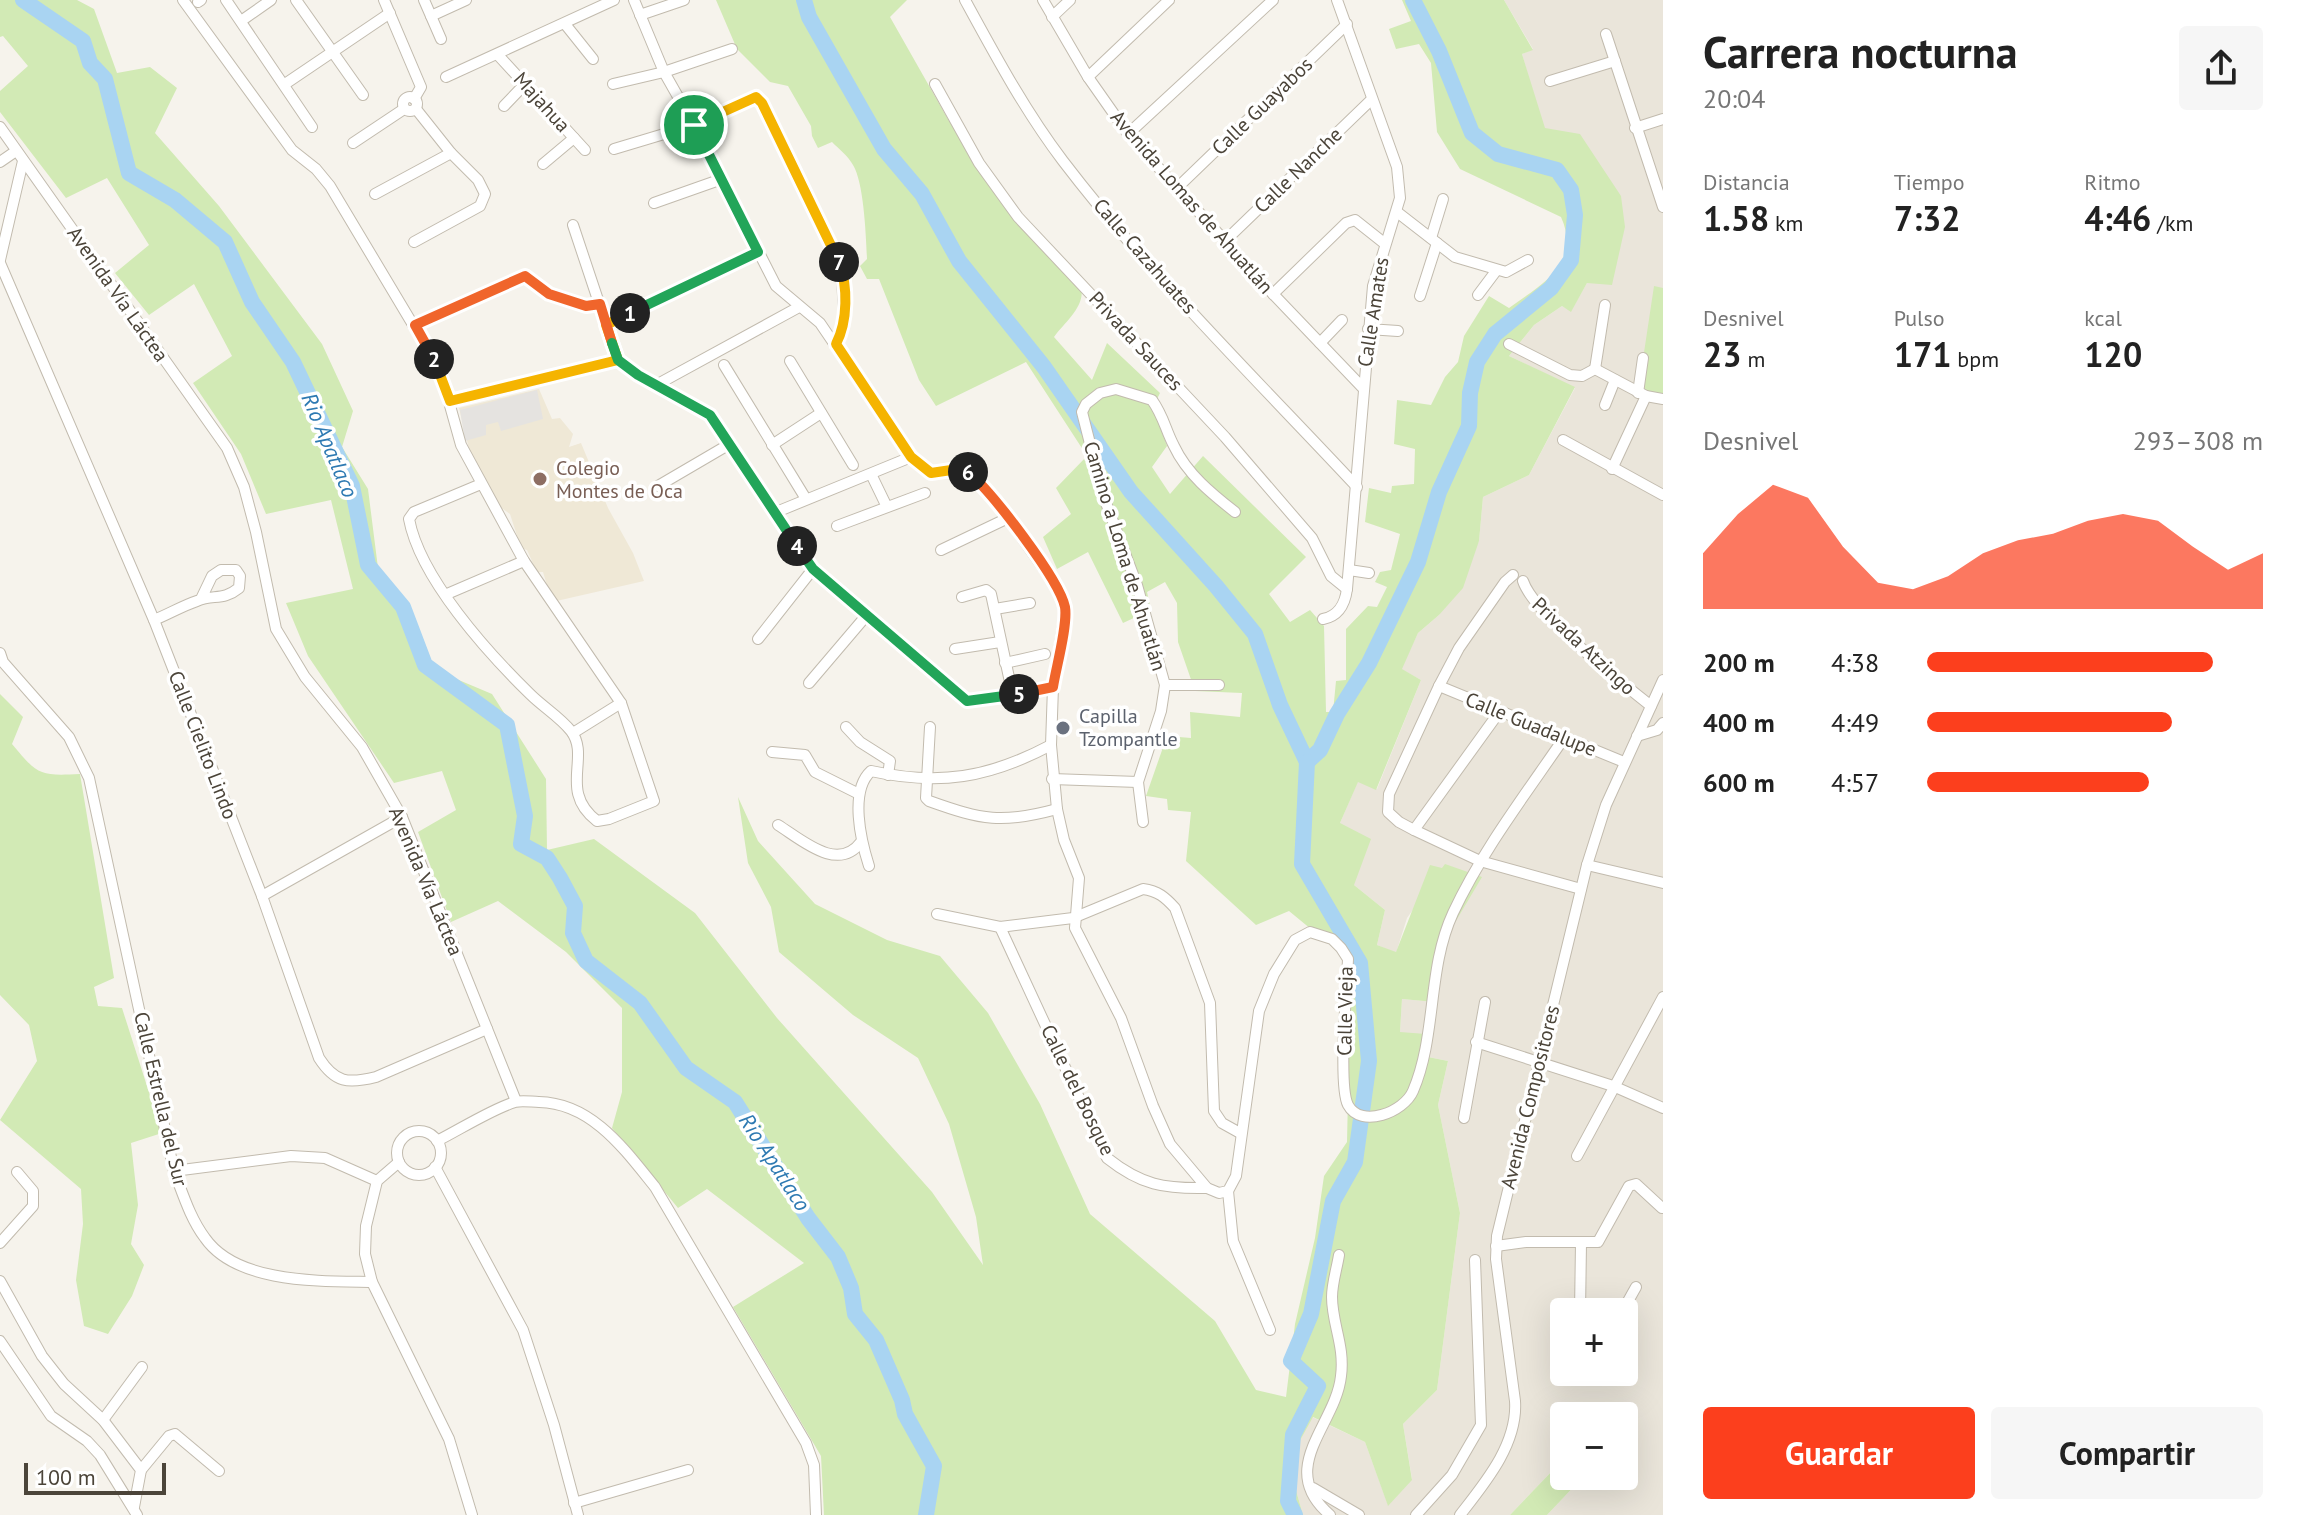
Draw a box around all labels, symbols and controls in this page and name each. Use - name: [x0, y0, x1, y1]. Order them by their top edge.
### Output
- text: Carrera nocturna: [1703, 23, 2018, 80]
- button: share: [2179, 26, 2263, 110]
- street label: Calle Guayabos: [1206, 51, 1318, 161]
- street label: Majahua: [508, 66, 576, 138]
- text: 20:04: [1703, 82, 1765, 115]
- pin: [660, 91, 728, 159]
- icon: arrive: [672, 103, 716, 147]
- street label: Avenida Lomas de Ahuatlán: [1105, 105, 1279, 299]
- street label: Calle Nanche: [1248, 122, 1348, 218]
- text: Distancia: [1703, 168, 1790, 196]
- text: Tiempo: [1894, 168, 1965, 196]
- text: Ritmo: [2084, 168, 2140, 196]
- street label: Calle Cazahuates: [1088, 193, 1202, 319]
- text: 1.58: [1703, 196, 1769, 240]
- text: 7:32: [1894, 196, 1961, 240]
- text: 4:46: [2084, 196, 2151, 240]
- text: km: [1769, 209, 1803, 237]
- text: /km: [2151, 209, 2193, 237]
- street label: Avenida Vía Láctea: [62, 221, 174, 367]
- pin: 7: [819, 242, 859, 282]
- text: 7: [833, 248, 845, 276]
- street label: Calle Amates: [1352, 255, 1394, 369]
- street label: Privada Sauces: [1083, 286, 1189, 396]
- pin: 1: [610, 293, 650, 333]
- text: 1: [624, 299, 636, 327]
- text: Desnivel: [1703, 304, 1784, 332]
- text: Pulso: [1894, 304, 1945, 332]
- text: kcal: [2084, 304, 2122, 332]
- text: 23: [1703, 332, 1742, 376]
- text: 171: [1894, 332, 1952, 376]
- text: 120: [2084, 332, 2142, 376]
- pin: 2: [414, 339, 454, 379]
- text: 2: [428, 345, 440, 373]
- text: m: [1742, 345, 1765, 373]
- text: bpm: [1952, 345, 1999, 373]
- water label: Rio Apatlaco: [295, 388, 365, 502]
- text: Desnivel: [1703, 424, 1798, 457]
- text: 293–308 m: [2133, 424, 2263, 457]
- street label: Camino a Loma de Ahuatlán: [1078, 438, 1172, 674]
- pin: 6: [948, 452, 988, 492]
- place label: Colegio Montes de Oca: [556, 455, 683, 504]
- text: 6: [962, 458, 974, 486]
- marker: Colegio Montes de Oca: [531, 470, 549, 488]
- pin: 4: [777, 526, 817, 566]
- text: 4: [791, 532, 803, 560]
- street label: Privada Atzingo: [1527, 591, 1641, 701]
- text: 200 m: [1703, 646, 1775, 679]
- text: 4:38: [1831, 646, 1879, 679]
- street label: Calle Cielito Lindo: [163, 667, 243, 823]
- pin: 5: [999, 674, 1039, 714]
- text: 5: [1013, 680, 1025, 708]
- street label: Calle Guadalupe: [1462, 686, 1600, 762]
- place label: Capilla Tzompantle: [1079, 703, 1178, 752]
- text: 400 m: [1703, 706, 1775, 739]
- text: 4:49: [1831, 706, 1879, 739]
- marker: Capilla Tzompantle: [1054, 719, 1072, 737]
- text: 600 m: [1703, 766, 1775, 799]
- text: 4:57: [1831, 766, 1879, 799]
- street label: Avenida Vía Láctea: [383, 803, 469, 959]
- street label: Calle Vieja: [1331, 966, 1359, 1056]
- street label: Avenida Compositores: [1495, 1002, 1565, 1192]
- street label: Calle Estrella del Sur: [128, 1009, 194, 1189]
- street label: Calle del Bosque: [1035, 1020, 1121, 1160]
- water label: Rio Apatlaco: [733, 1108, 817, 1216]
- map controls: [1550, 1298, 1638, 1490]
- button: +: [1550, 1298, 1638, 1386]
- button: −: [1550, 1402, 1638, 1490]
- button: Guardar: [1703, 1407, 1975, 1499]
- button: Compartir: [1991, 1407, 2263, 1499]
- scale bar: [24, 1459, 166, 1495]
- text: 100 m: [36, 1463, 96, 1491]

